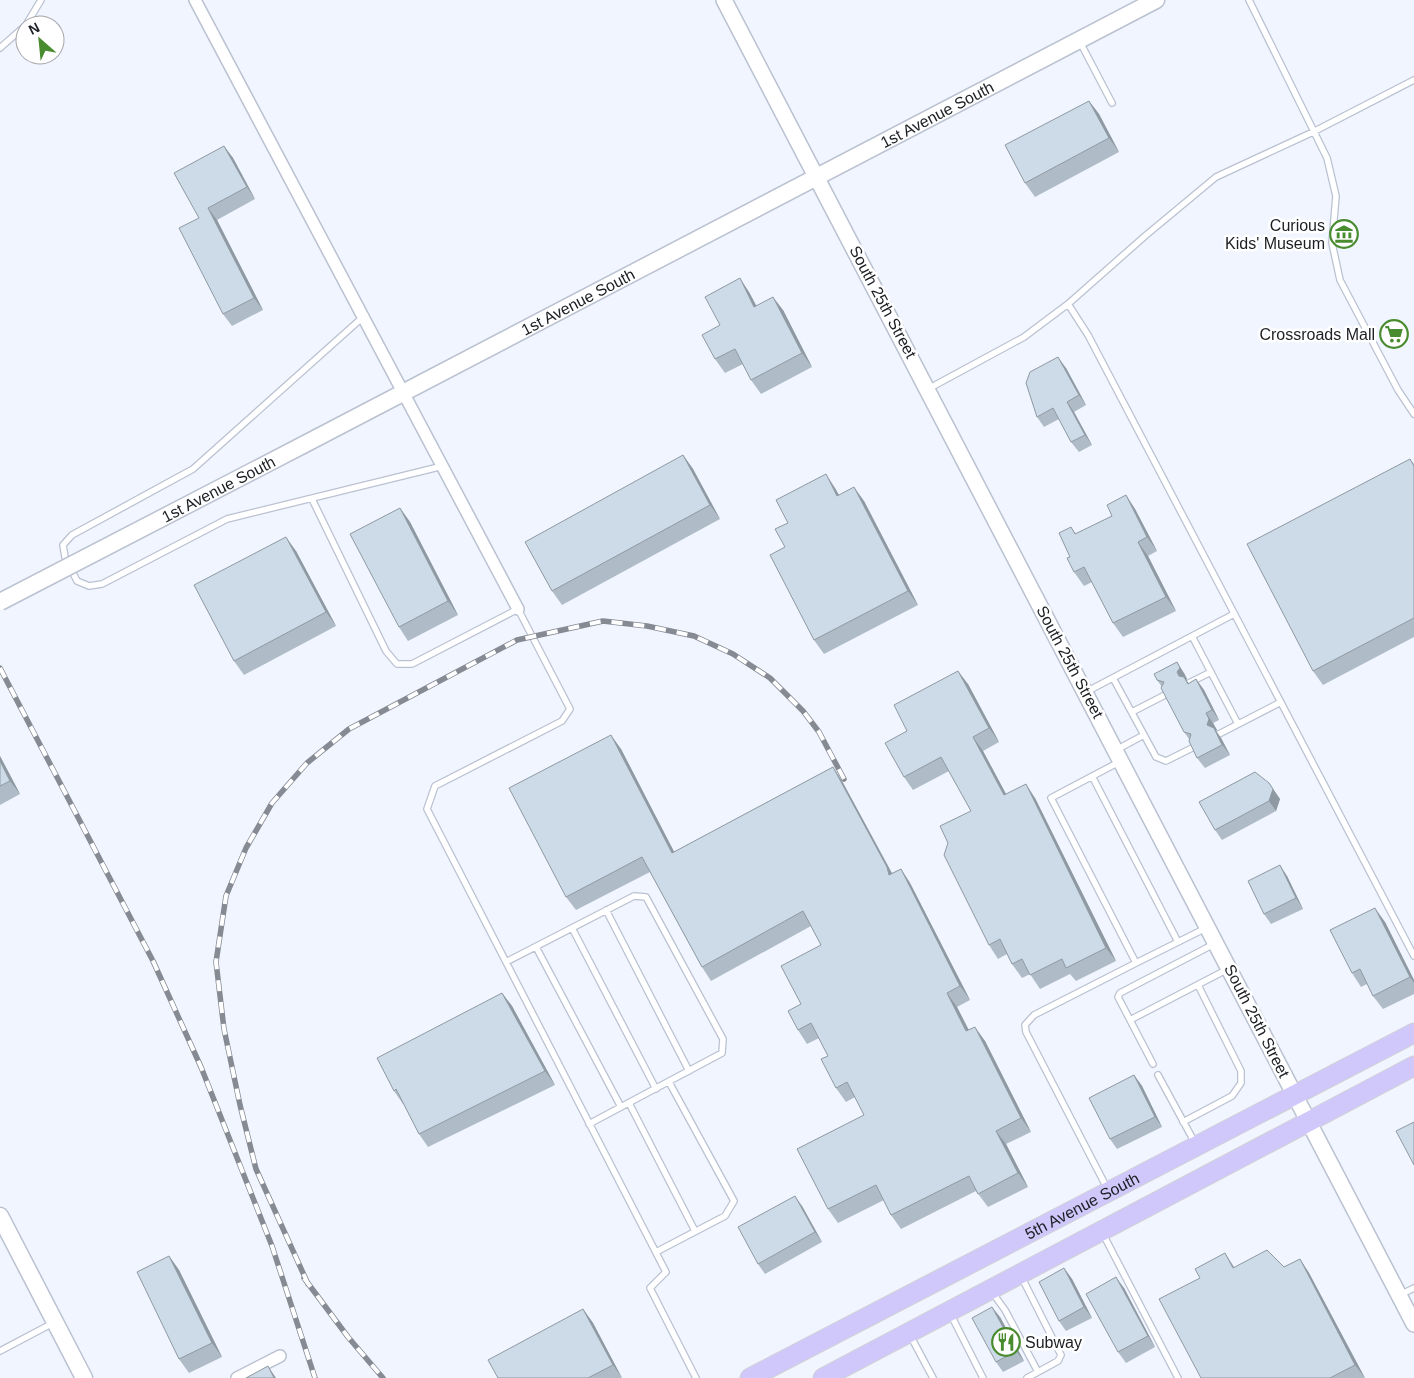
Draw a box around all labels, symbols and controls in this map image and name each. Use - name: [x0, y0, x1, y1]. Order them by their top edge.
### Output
- north arrow: [15, 15, 65, 65]
- text: N: [26, 19, 42, 38]
- street label: 1st Avenue South: [877, 78, 996, 151]
- place label: Curious Kids' Museum: [1225, 217, 1325, 252]
- museum icon: Curious Kids' Museum: [1329, 219, 1359, 249]
- street label: South 25th Street: [846, 243, 920, 361]
- street label: 1st Avenue South: [518, 265, 637, 338]
- supermarket icon: Crossroads Mall: [1379, 319, 1409, 349]
- place label: Crossroads Mall: [1259, 326, 1375, 343]
- street label: 1st Avenue South: [159, 452, 278, 525]
- street label: South 25th Street: [1033, 603, 1107, 721]
- street label: South 25th Street: [1221, 962, 1293, 1081]
- street label: 5th Avenue South: [1022, 1169, 1142, 1242]
- restaurant icon: Subway: [991, 1327, 1021, 1357]
- place label: Subway: [1025, 1334, 1082, 1351]

